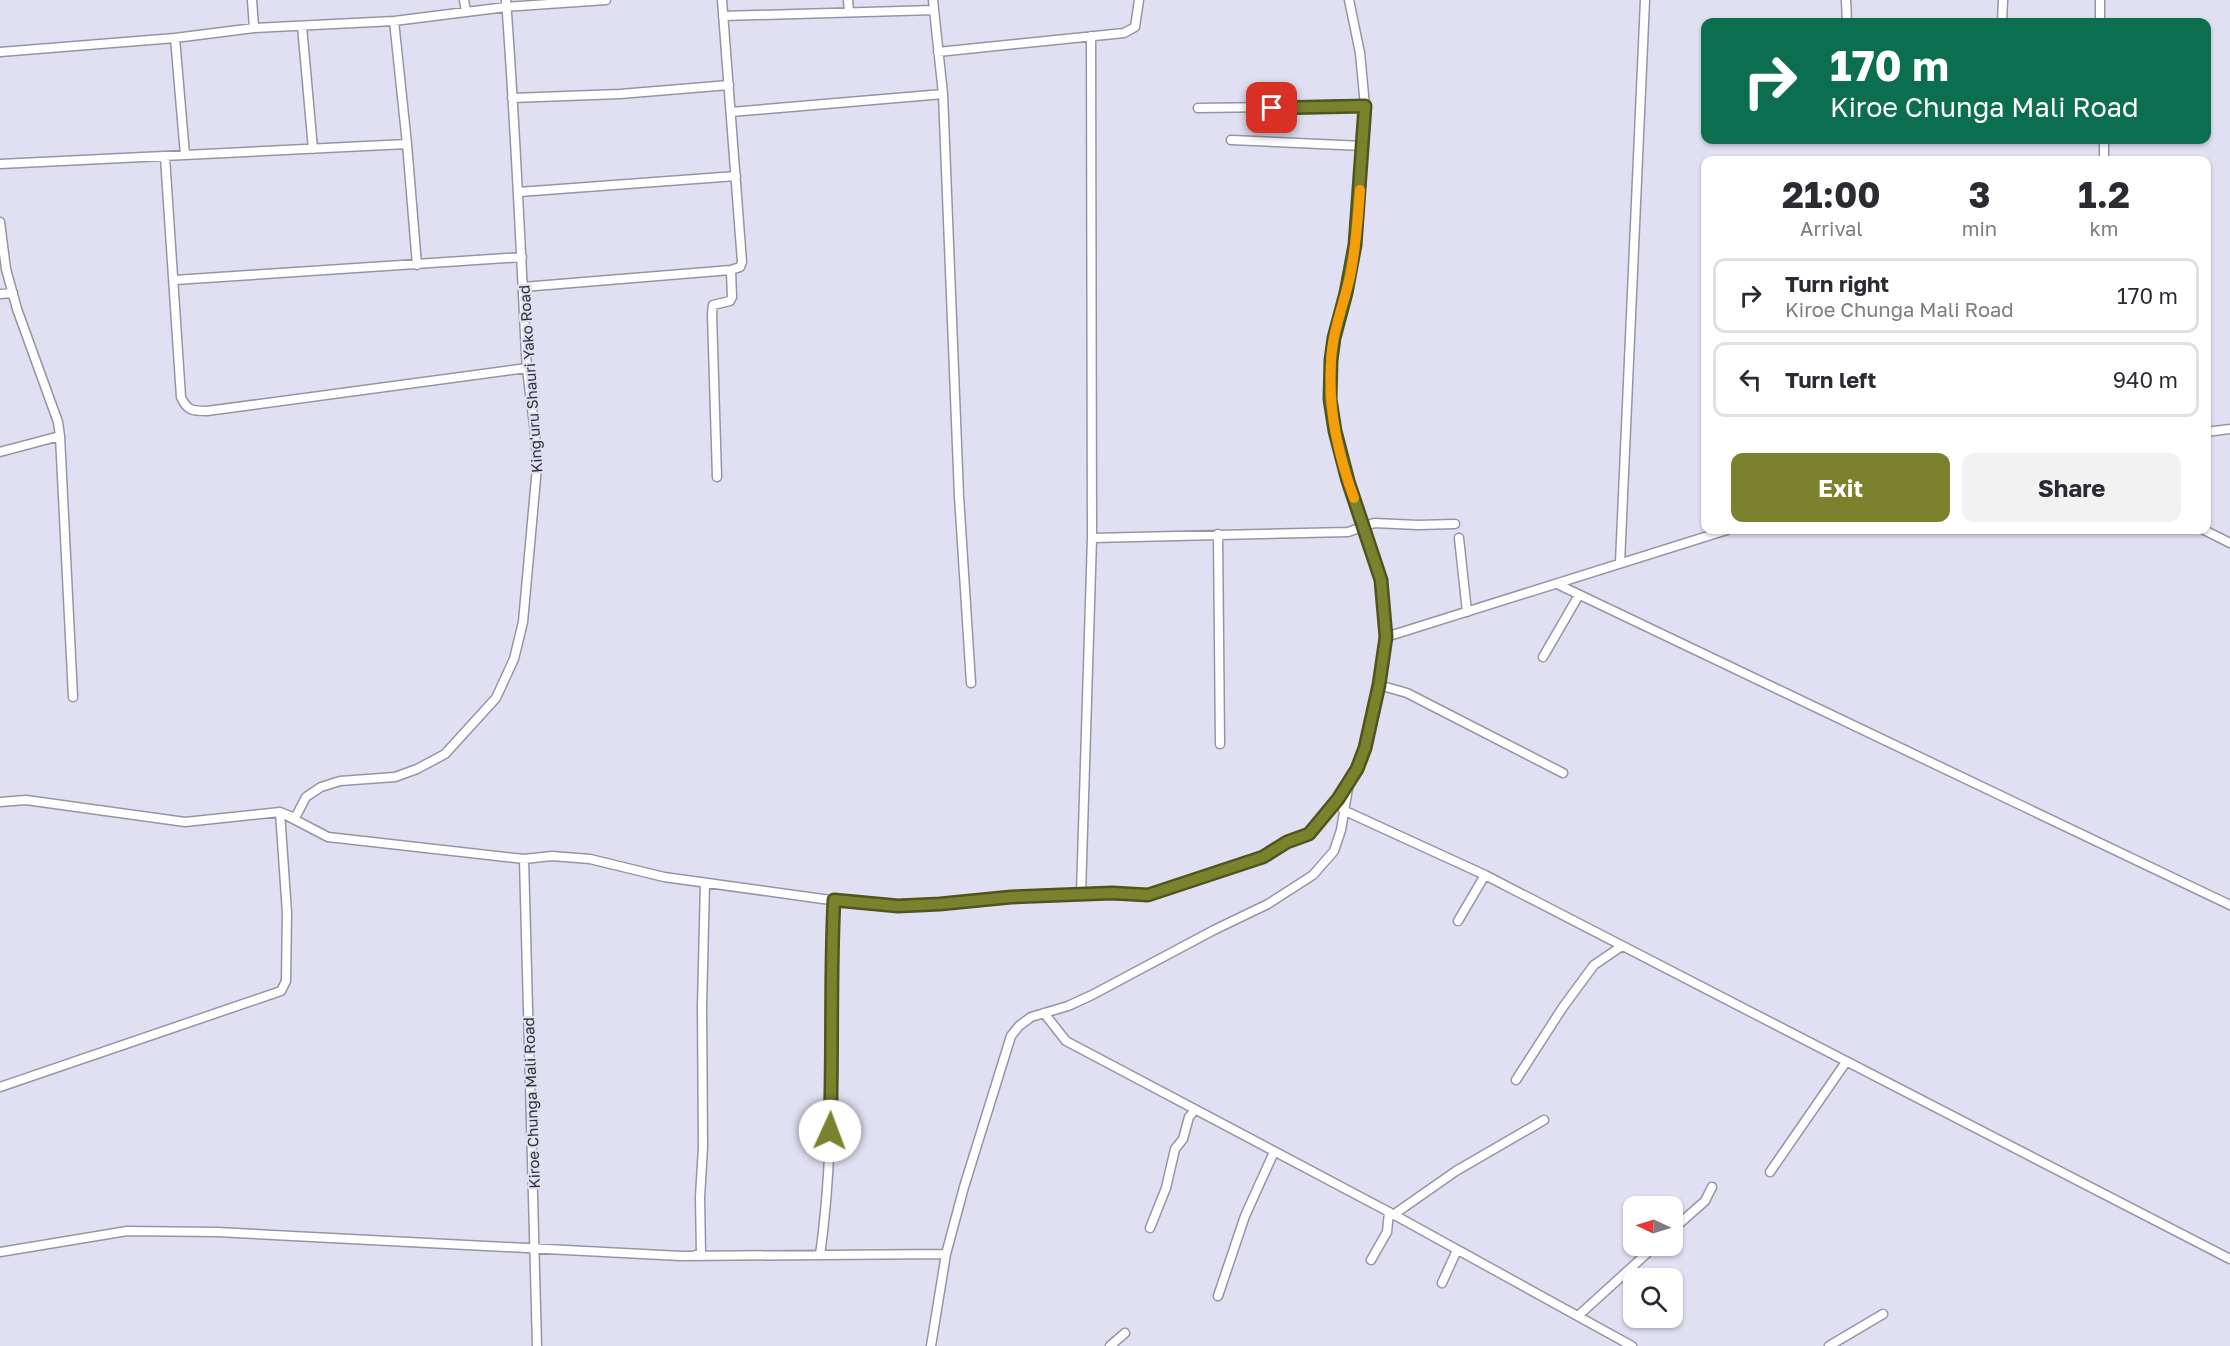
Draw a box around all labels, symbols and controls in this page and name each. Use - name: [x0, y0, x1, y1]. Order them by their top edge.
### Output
- text: 170 m: [1830, 40, 1949, 90]
- icon: right: [1731, 42, 1809, 120]
- pin: [1246, 82, 1297, 133]
- icon: arrive: [1255, 91, 1288, 124]
- text: Kiroe Chunga Mali Road: [1830, 91, 2139, 123]
- text: 21:00: [1782, 173, 1881, 216]
- text: 3: [1968, 173, 1990, 216]
- text: 1.2: [2078, 173, 2130, 216]
- text: Arrival: [1800, 216, 1863, 240]
- text: min: [1962, 216, 1997, 240]
- text: km: [2090, 216, 2119, 240]
- text: Turn right: [1785, 270, 1889, 297]
- icon: right: [1734, 279, 1767, 312]
- text: 170 m: [2117, 282, 2178, 309]
- street label: King'uru Shauri Yako Road: [514, 284, 546, 474]
- text: Kiroe Chunga Mali Road: [1785, 297, 2014, 321]
- icon: left: [1734, 363, 1767, 396]
- text: Turn left: [1785, 366, 1876, 393]
- text: 940 m: [2113, 366, 2178, 393]
- button: Exit: [1731, 453, 1950, 522]
- button: Share: [1962, 453, 2181, 522]
- street label: Kiroe Chunga Mali Road: [519, 1017, 543, 1189]
- position arrow: [798, 1099, 862, 1163]
- north arrow: [1623, 1196, 1683, 1256]
- map controls: [1623, 1196, 1683, 1328]
- button: search: [1623, 1268, 1683, 1328]

